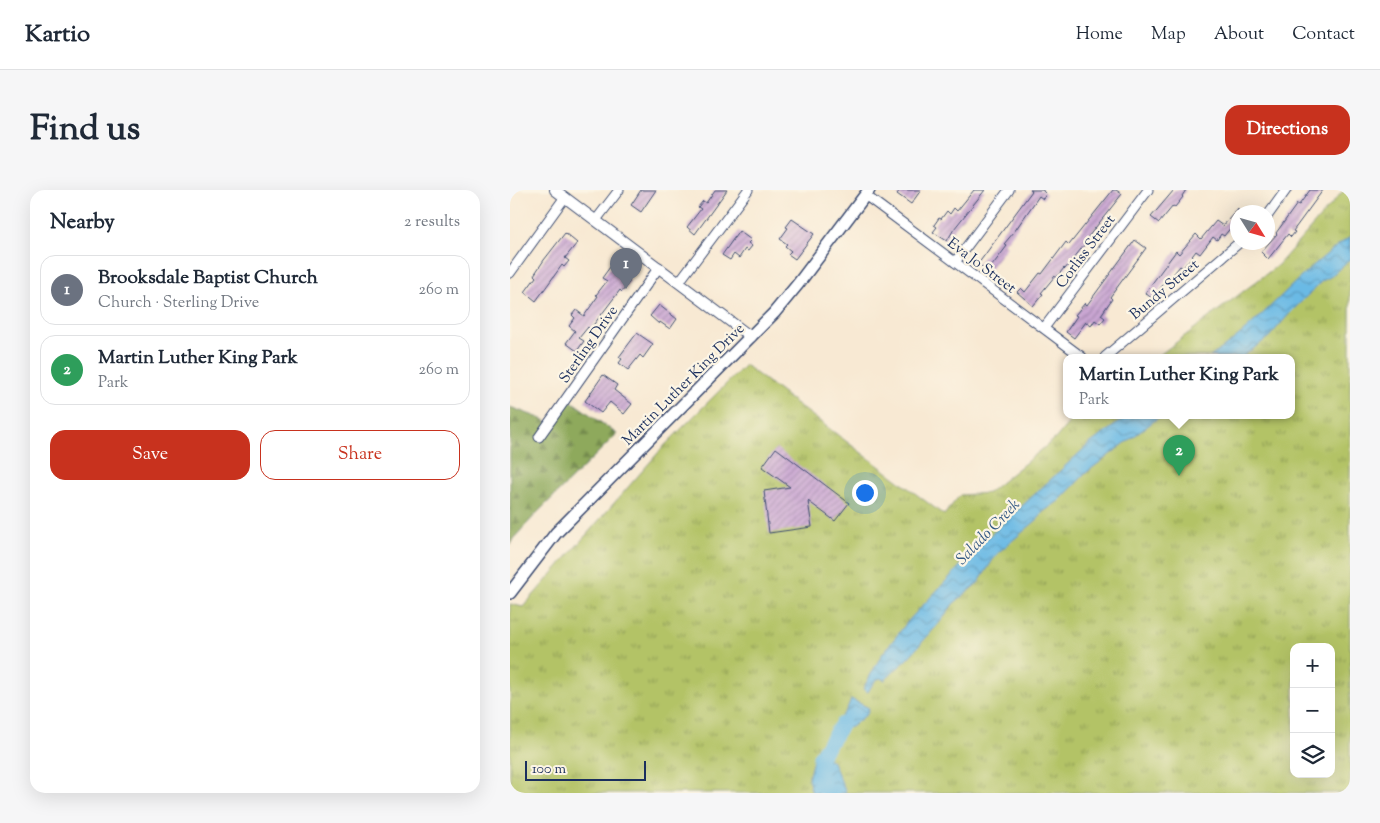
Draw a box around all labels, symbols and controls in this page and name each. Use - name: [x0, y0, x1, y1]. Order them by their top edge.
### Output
- text: Kartio: [25, 18, 90, 52]
- text: Home: [1076, 22, 1123, 48]
- text: Map: [1151, 22, 1186, 48]
- text: About: [1214, 22, 1264, 48]
- text: Contact: [1292, 22, 1355, 48]
- text: Find us: [30, 105, 140, 156]
- button: Directions: [1225, 105, 1350, 155]
- north arrow: [1230, 205, 1275, 250]
- text: Nearby: [50, 208, 115, 238]
- text: 2 results: [404, 211, 460, 234]
- street label: Corliss Street: [1051, 211, 1121, 293]
- street label: Eva Jo Street: [942, 233, 1020, 299]
- pin: 1: [610, 248, 642, 289]
- street label: Bundy Street: [1126, 255, 1204, 325]
- text: Brooksdale Baptist Church: [98, 265, 318, 292]
- text: 1: [64, 279, 70, 302]
- text: 260 m: [418, 279, 459, 302]
- text: Church · Sterling Drive: [98, 292, 259, 315]
- street label: Sterling Drive: [555, 302, 624, 388]
- street label: Martin Luther King Drive: [618, 319, 750, 451]
- text: Martin Luther King Park: [98, 345, 298, 372]
- popup: [1063, 354, 1295, 419]
- text: 2: [63, 359, 71, 382]
- text: 260 m: [418, 359, 459, 382]
- text: Martin Luther King Park: [1079, 362, 1279, 389]
- text: Park: [98, 372, 129, 395]
- text: Park: [1079, 389, 1110, 412]
- button: Save: [50, 430, 250, 480]
- button: Share: [260, 430, 460, 480]
- pin: 2: [1163, 435, 1195, 476]
- your location: [852, 480, 878, 506]
- water label: Salado Creek: [951, 495, 1026, 571]
- map controls: [1290, 643, 1335, 778]
- button: +: [1290, 643, 1335, 688]
- button: −: [1290, 688, 1335, 733]
- button: layers: [1290, 733, 1335, 778]
- scale bar: [525, 758, 646, 781]
- text: 100 m: [532, 760, 566, 780]

